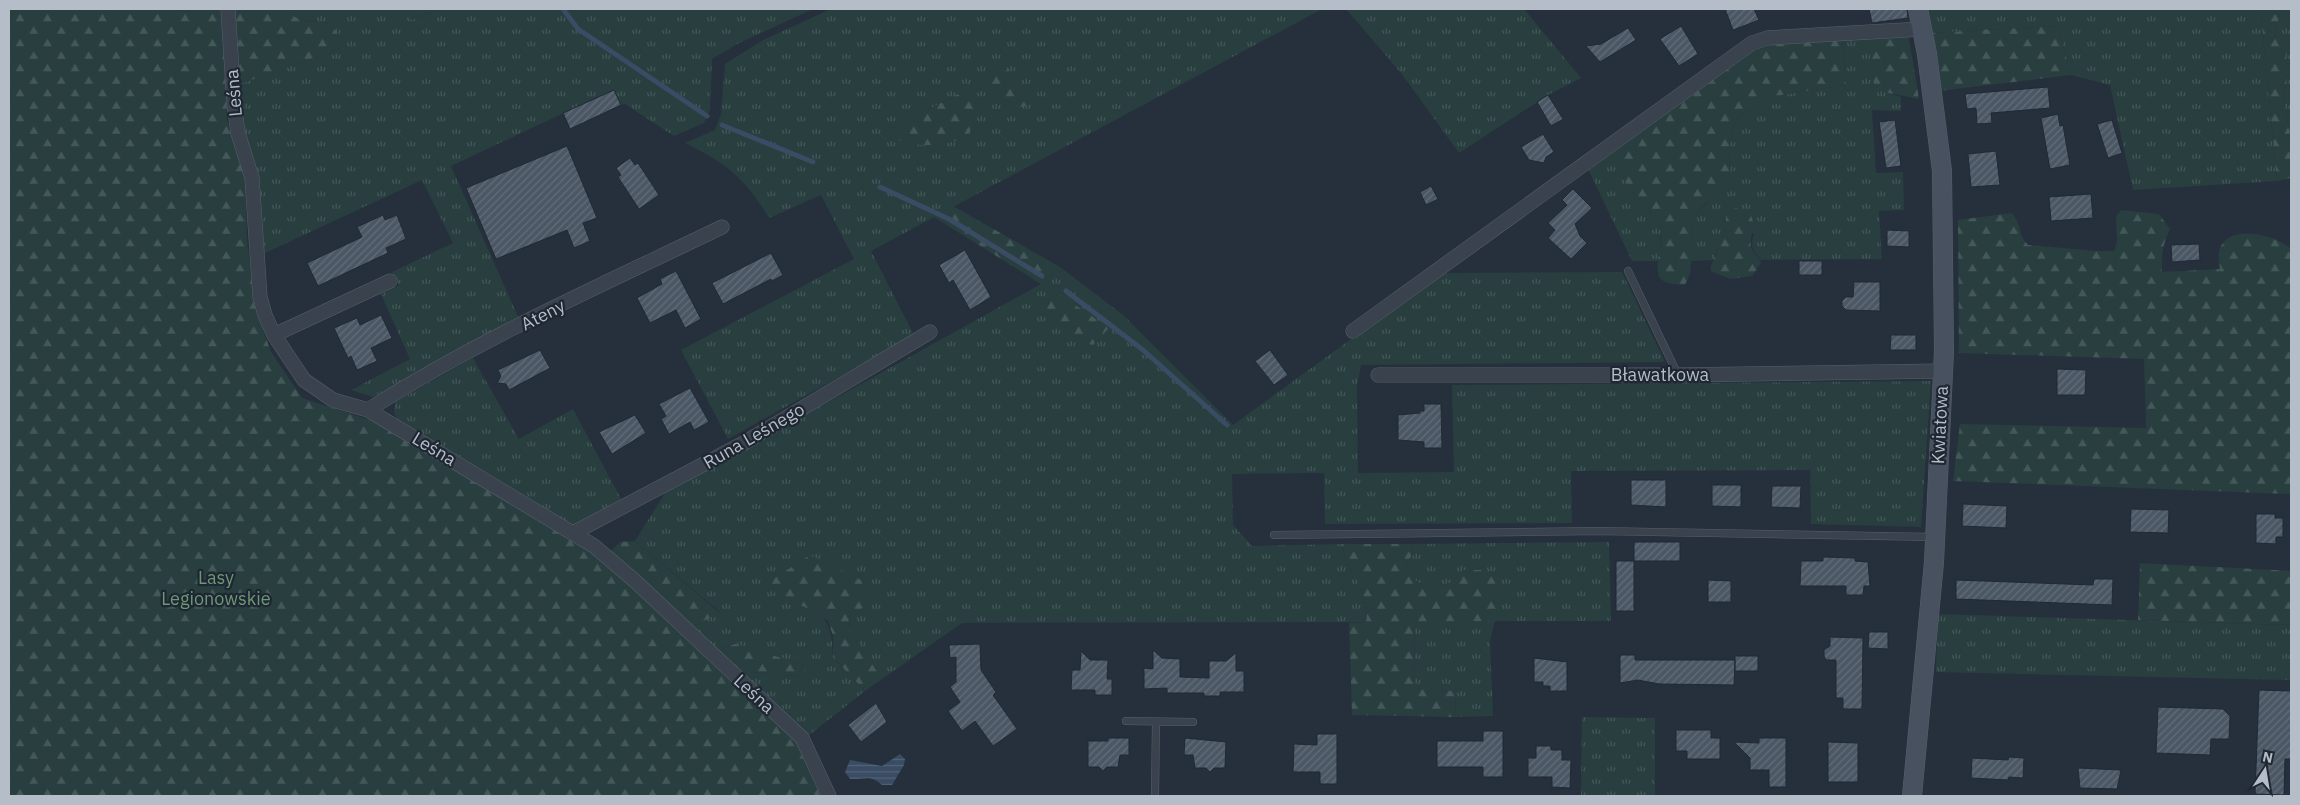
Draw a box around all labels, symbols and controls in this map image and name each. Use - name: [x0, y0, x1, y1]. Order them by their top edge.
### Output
- street label: Leśna: [220, 68, 247, 118]
- street label: Ateny: [517, 294, 569, 335]
- street label: Bławatkowa: [1611, 363, 1710, 386]
- street label: Kwiatowa: [1926, 385, 1953, 465]
- street label: Runa Leśnego: [699, 397, 808, 474]
- street label: Leśna: [408, 427, 461, 471]
- park label: Lasy Legionowskie: [161, 566, 271, 610]
- street label: Leśna: [729, 669, 780, 718]
- north arrow: [2240, 745, 2290, 795]
- text: N: [2261, 747, 2275, 767]

